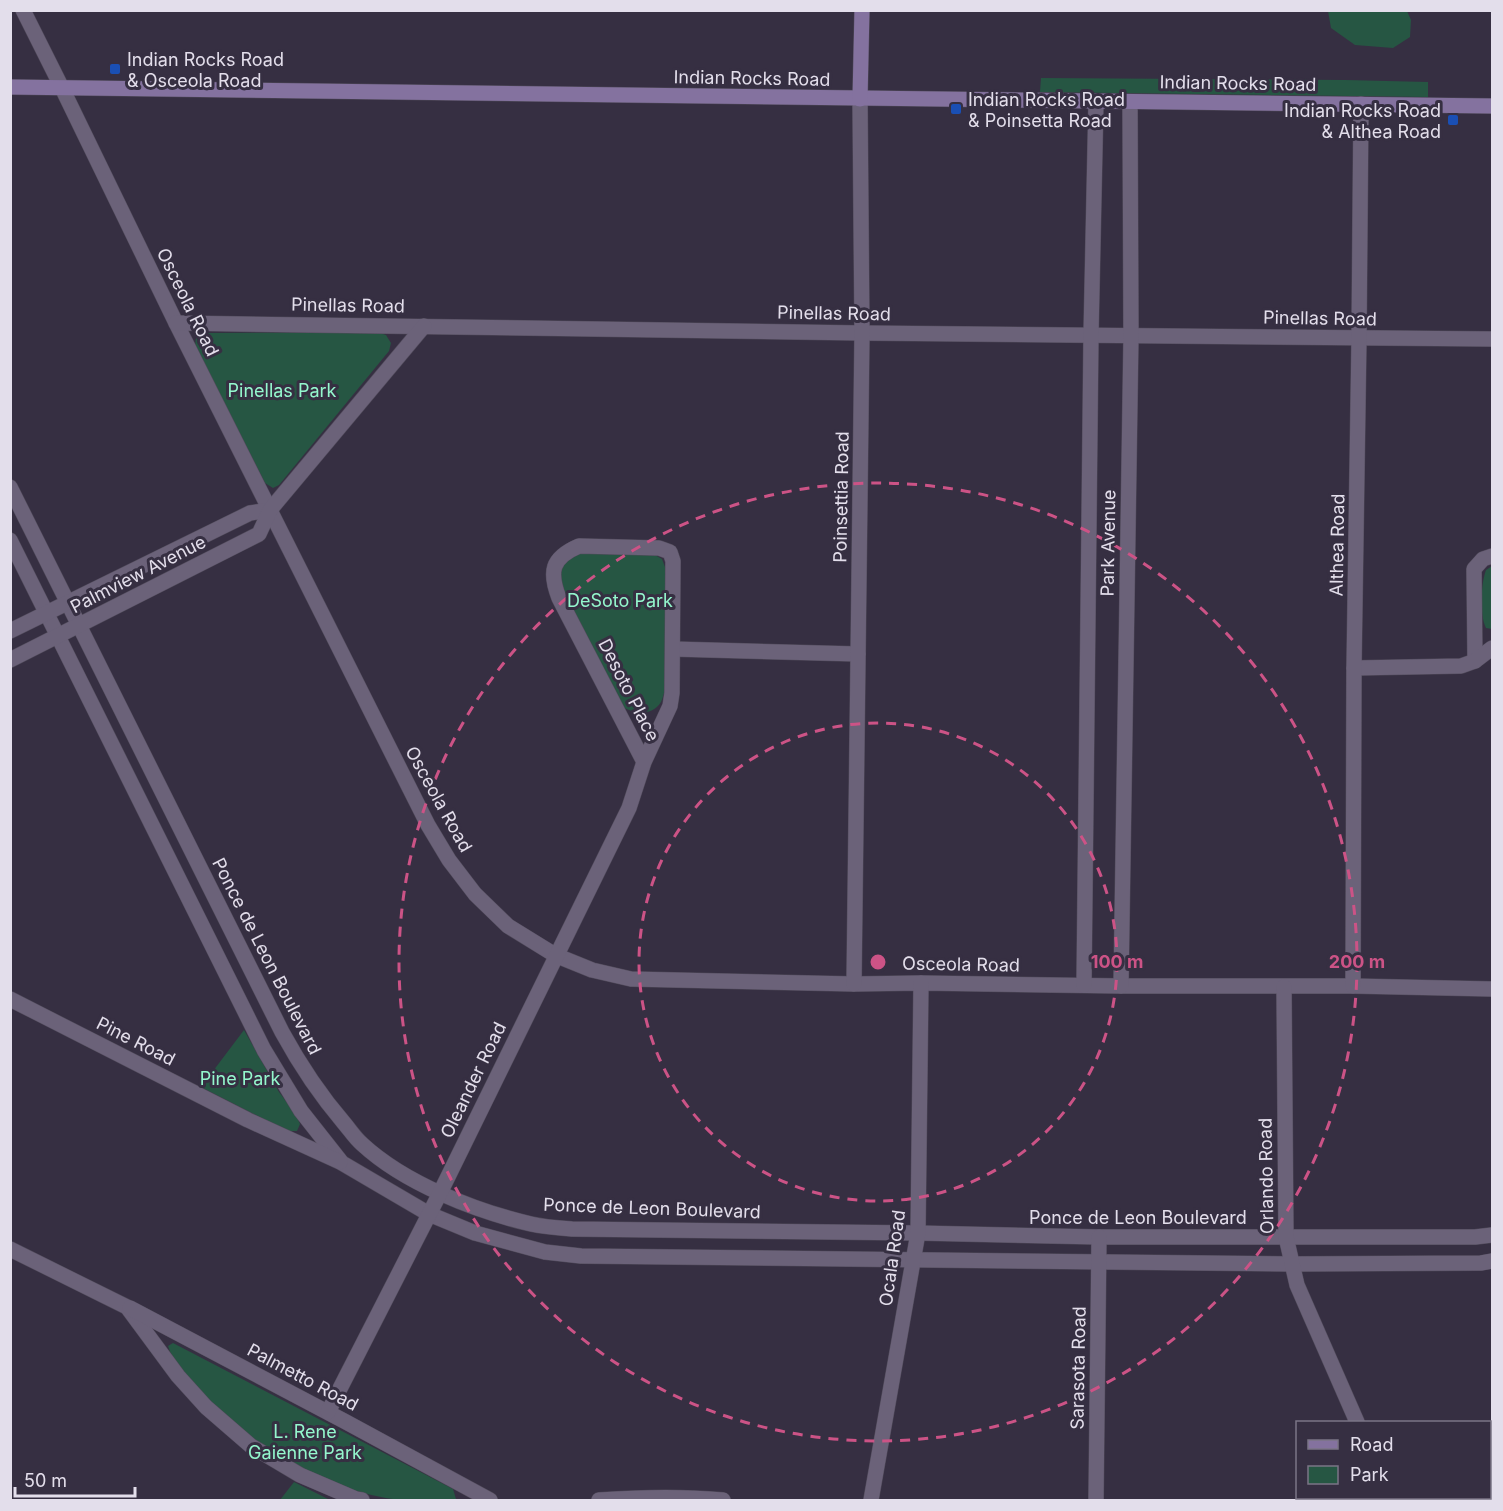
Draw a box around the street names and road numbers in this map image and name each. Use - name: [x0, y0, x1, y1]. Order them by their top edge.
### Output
- street label: Indian Rocks Road: [673, 66, 831, 90]
- street label: Indian Rocks Road: [1159, 71, 1317, 95]
- street label: Osceola Road: [153, 244, 223, 360]
- street label: Pinellas Road: [291, 294, 405, 316]
- street label: Pinellas Road: [777, 302, 891, 324]
- street label: Pinellas Road: [1263, 307, 1377, 329]
- street label: Poinsettia Road: [829, 431, 853, 563]
- street label: Park Avenue: [1097, 489, 1119, 597]
- street label: Althea Road: [1326, 493, 1348, 597]
- street label: Palmview Avenue: [67, 531, 209, 617]
- street label: Desoto Place: [594, 635, 664, 745]
- street label: Osceola Road: [401, 742, 477, 856]
- street label: Ponce de Leon Boulevard: [208, 854, 326, 1058]
- street label: Osceola Road: [902, 952, 1020, 976]
- street label: Pine Road: [93, 1012, 179, 1070]
- street label: Oleander Road: [436, 1019, 510, 1141]
- street label: Orlando Road: [1254, 1118, 1278, 1234]
- street label: Ponce de Leon Boulevard: [543, 1194, 761, 1222]
- street label: Ponce de Leon Boulevard: [1029, 1207, 1247, 1228]
- street label: Ocala Road: [875, 1208, 909, 1308]
- street label: Sarasota Road: [1066, 1306, 1090, 1430]
- street label: Palmetto Road: [244, 1339, 362, 1415]

